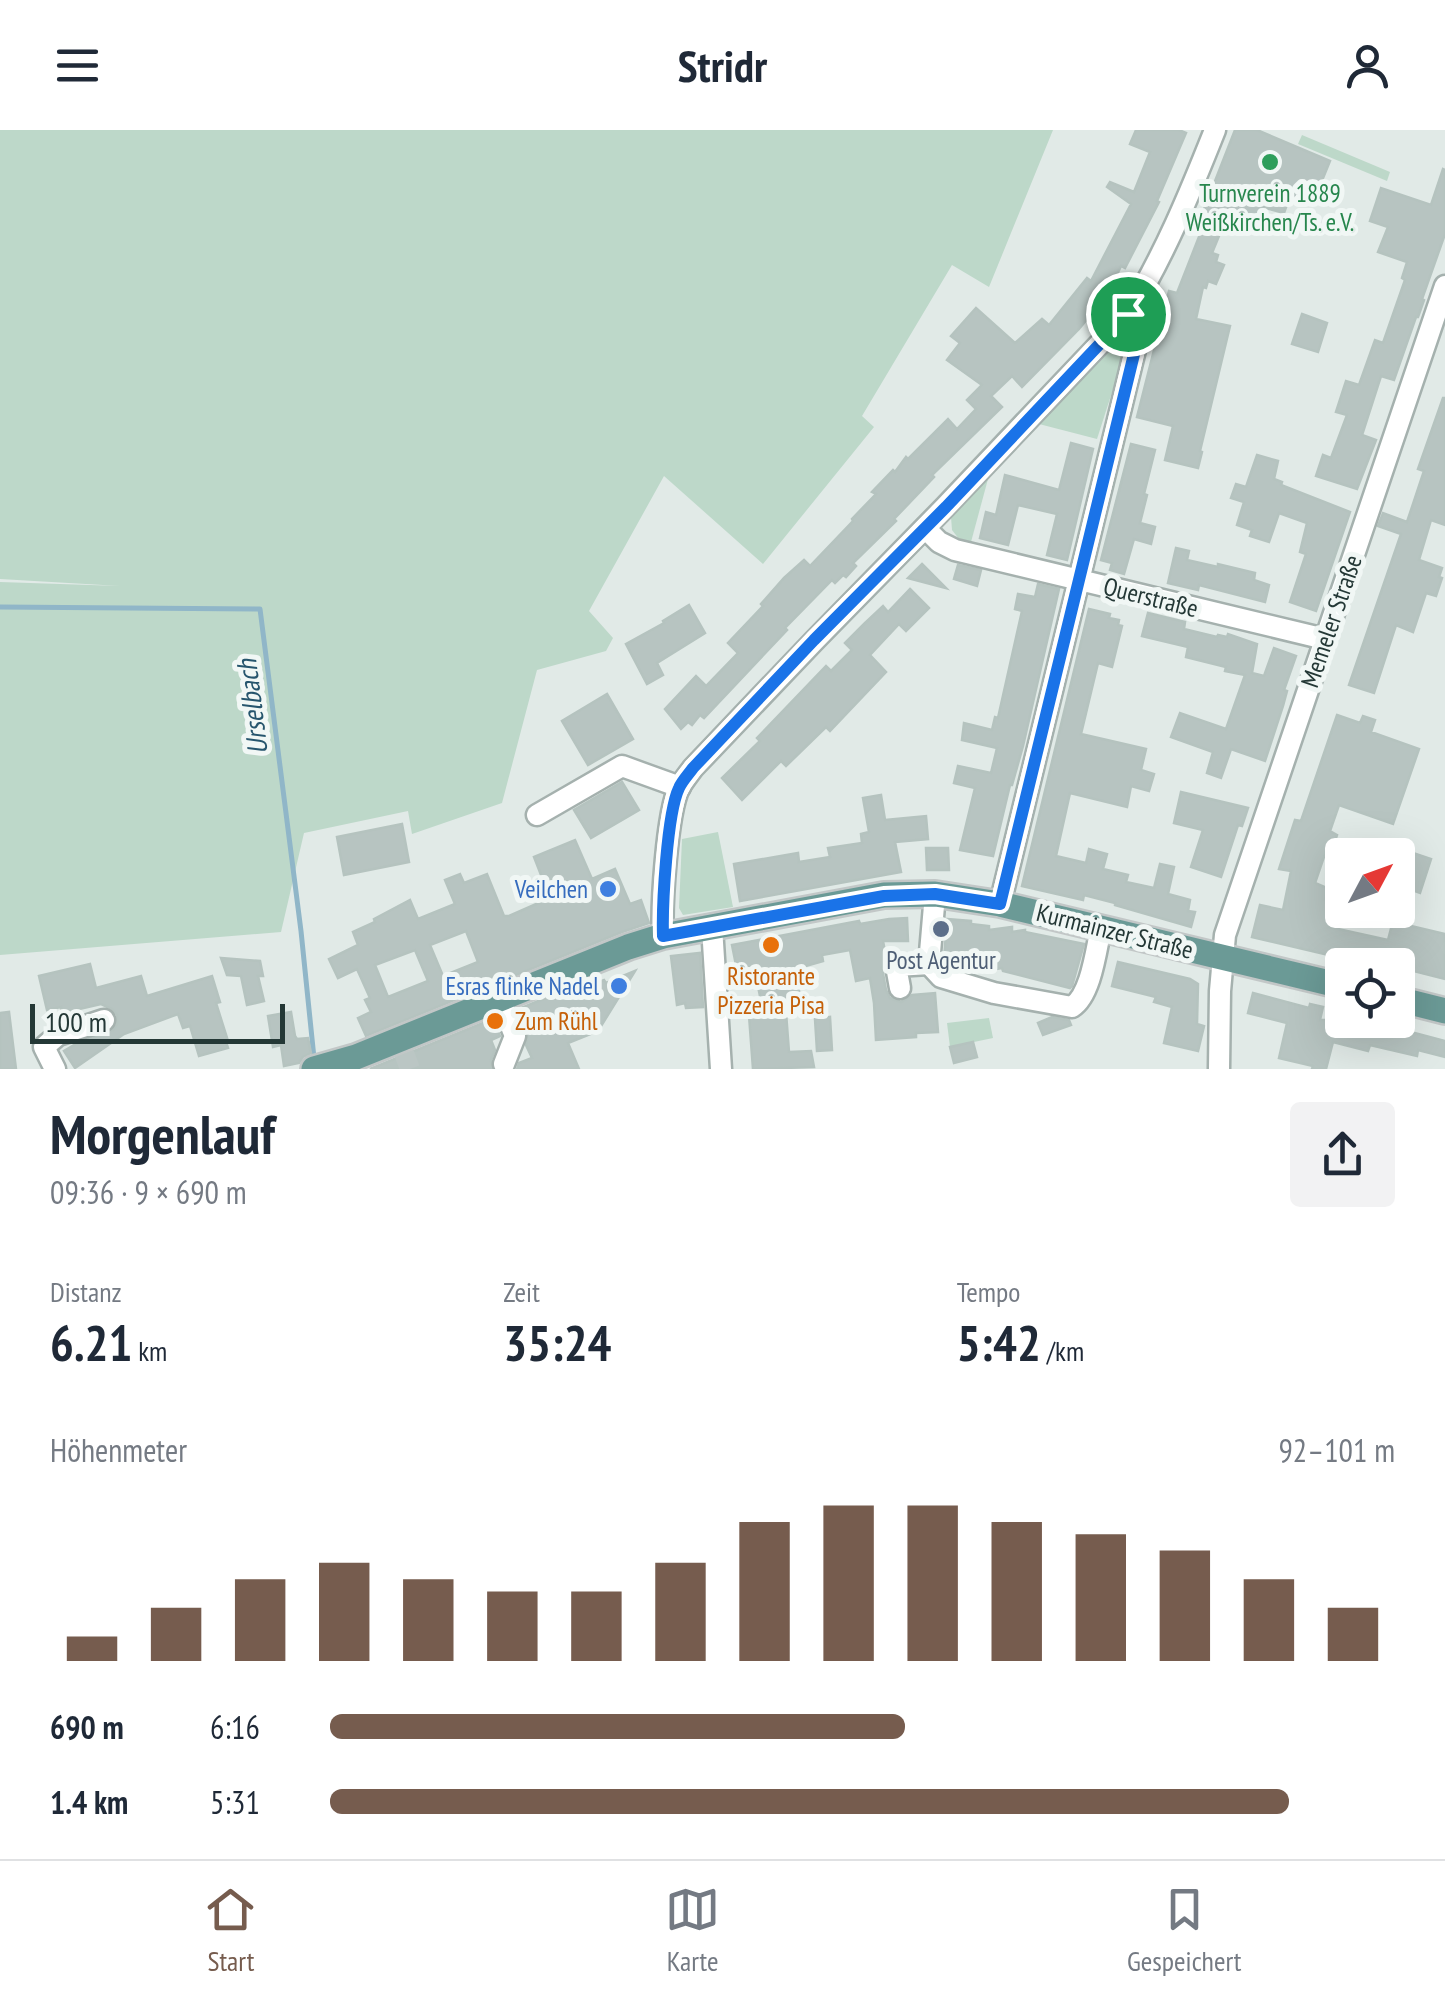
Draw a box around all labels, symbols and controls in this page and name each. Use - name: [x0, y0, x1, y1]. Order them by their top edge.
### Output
- text: Stridr: [678, 36, 767, 94]
- icon: menu: [50, 38, 105, 93]
- icon: person: [1340, 38, 1395, 93]
- marker: Turnverein 1889 Weißkirchen/Ts. e.V.: [1259, 151, 1281, 173]
- place label: Turnverein 1889 Weißkirchen/Ts. e.V.: [1186, 177, 1354, 238]
- pin: [1086, 272, 1171, 357]
- icon: arrive: [1101, 287, 1156, 342]
- street label: Memeler Straße: [1293, 550, 1369, 692]
- street label: Querstraße: [1100, 570, 1202, 624]
- water label: Urselbach: [227, 656, 276, 757]
- north arrow: [1325, 838, 1415, 928]
- map controls: [1325, 838, 1415, 1038]
- place label: Veilchen: [514, 873, 588, 905]
- marker: Veilchen: [597, 878, 619, 900]
- street label: Kurmainzer Straße: [1033, 896, 1197, 966]
- marker: Post Agentur: [930, 918, 952, 940]
- marker: Ristorante Pizzeria Pisa: [760, 934, 782, 956]
- place label: Post Agentur: [886, 944, 996, 976]
- button: locate: [1325, 948, 1415, 1038]
- place label: Ristorante Pizzeria Pisa: [717, 960, 825, 1021]
- place label: Esras flinke Nadel: [446, 970, 599, 1002]
- marker: Esras flinke Nadel: [608, 975, 630, 997]
- scale bar: [30, 999, 285, 1044]
- text: 100 m: [45, 1003, 107, 1040]
- place label: Zum Rühl: [515, 1005, 598, 1037]
- marker: Zum Rühl: [484, 1010, 506, 1032]
- text: Morgenlauf: [50, 1098, 275, 1169]
- button: share: [1290, 1102, 1395, 1207]
- text: 09:36 · 9 × 690 m: [50, 1171, 247, 1213]
- text: Distanz: [50, 1273, 122, 1310]
- text: Zeit: [503, 1273, 540, 1310]
- text: Tempo: [957, 1273, 1020, 1310]
- text: 6.21: [50, 1310, 132, 1375]
- text: 35:24: [503, 1310, 611, 1375]
- text: 5:42: [957, 1310, 1041, 1375]
- text: km: [132, 1332, 167, 1369]
- text: /km: [1041, 1332, 1084, 1369]
- text: Höhenmeter: [50, 1429, 187, 1471]
- text: 92–101 m: [1278, 1429, 1395, 1471]
- text: 690 m: [50, 1706, 124, 1748]
- text: 6:16: [210, 1706, 260, 1748]
- text: 1.4 km: [50, 1781, 128, 1823]
- text: 5:31: [210, 1781, 260, 1823]
- tab: Start: [203, 1882, 258, 1979]
- tab: Karte: [665, 1882, 720, 1979]
- tab: Gespeichert: [1127, 1882, 1242, 1979]

